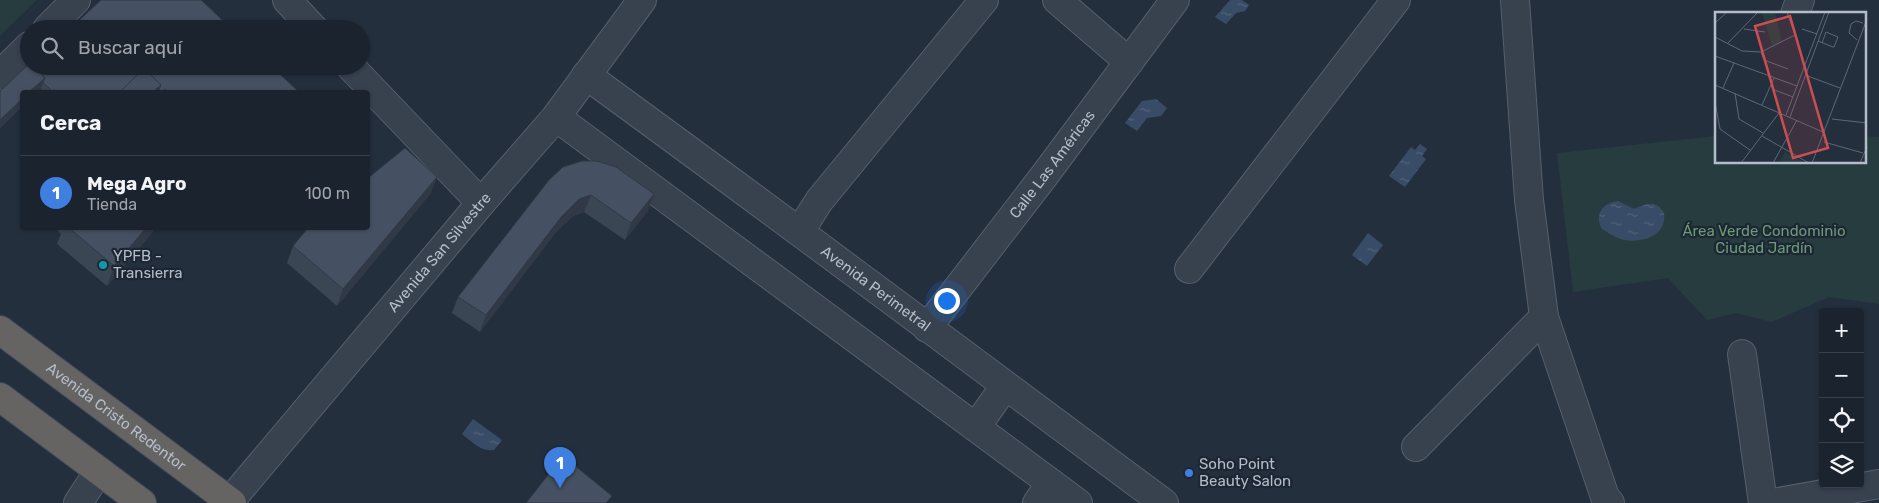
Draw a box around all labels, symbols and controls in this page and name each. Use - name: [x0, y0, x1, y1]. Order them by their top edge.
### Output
- inset map: [1715, 12, 1866, 164]
- search box: [20, 20, 370, 75]
- icon: search: [38, 34, 66, 62]
- text: Buscar aquí: [78, 36, 182, 59]
- street label: Calle Las Américas: [1006, 107, 1099, 222]
- text: Cerca: [40, 110, 101, 135]
- text: Mega Agro: [87, 172, 187, 195]
- text: 1: [52, 184, 60, 203]
- text: 100 m: [305, 184, 350, 203]
- street label: Avenida San Silvestre: [384, 189, 495, 316]
- text: Tienda: [87, 195, 137, 214]
- park label: Área Verde Condominio Ciudad Jardín: [1682, 222, 1846, 257]
- street label: Avenida Perimetral: [817, 242, 934, 335]
- place label: YPFB - Transierra: [113, 247, 183, 282]
- marker: YPFB - Transierra: [97, 259, 109, 271]
- your location: [934, 288, 960, 314]
- map controls: [1819, 308, 1864, 488]
- button: +: [1819, 308, 1864, 353]
- button: −: [1819, 353, 1864, 398]
- street label: Avenida Cristo Redentor: [43, 359, 190, 475]
- button: locate: [1819, 398, 1864, 443]
- button: layers: [1819, 443, 1864, 488]
- pin: 1: [544, 447, 576, 488]
- place label: Soho Point Beauty Salon: [1199, 455, 1291, 490]
- marker: Soho Point Beauty Salon: [1183, 467, 1195, 479]

